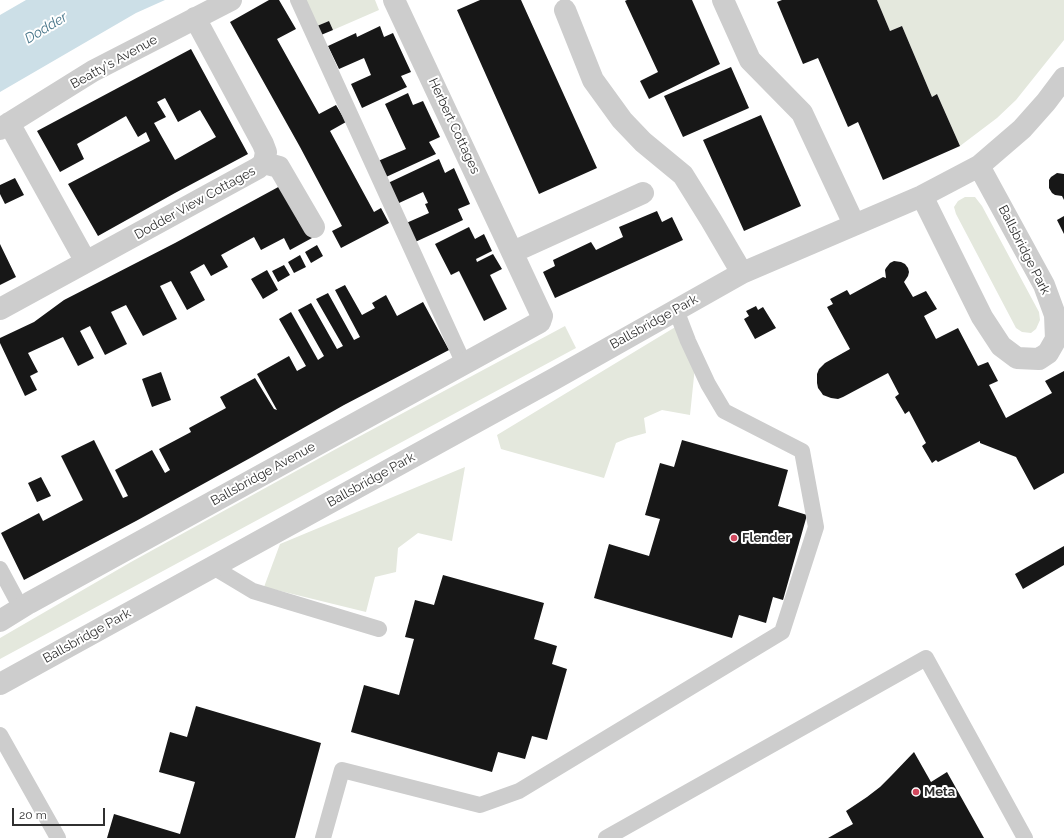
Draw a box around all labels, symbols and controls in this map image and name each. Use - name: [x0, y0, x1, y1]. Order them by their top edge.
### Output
- water label: Dodder: [22, 9, 70, 47]
- street label: Beatty's Avenue: [68, 32, 160, 92]
- street label: Herbert Cottages: [425, 76, 483, 176]
- street label: Dodder View Cottages: [132, 163, 258, 243]
- street label: Ballsbridge Park: [995, 203, 1053, 297]
- street label: Ballsbridge Park: [607, 291, 701, 353]
- street label: Ballsbridge Avenue: [208, 439, 318, 509]
- street label: Ballsbridge Park: [324, 449, 418, 511]
- place label: Flender: [742, 530, 790, 546]
- marker: Flender: [729, 533, 739, 543]
- street label: Ballsbridge Park: [40, 605, 134, 667]
- place label: Meta: [924, 784, 955, 800]
- marker: Meta: [911, 787, 921, 797]
- scale bar: [14, 800, 107, 826]
- text: 20 m: [19, 808, 47, 822]

